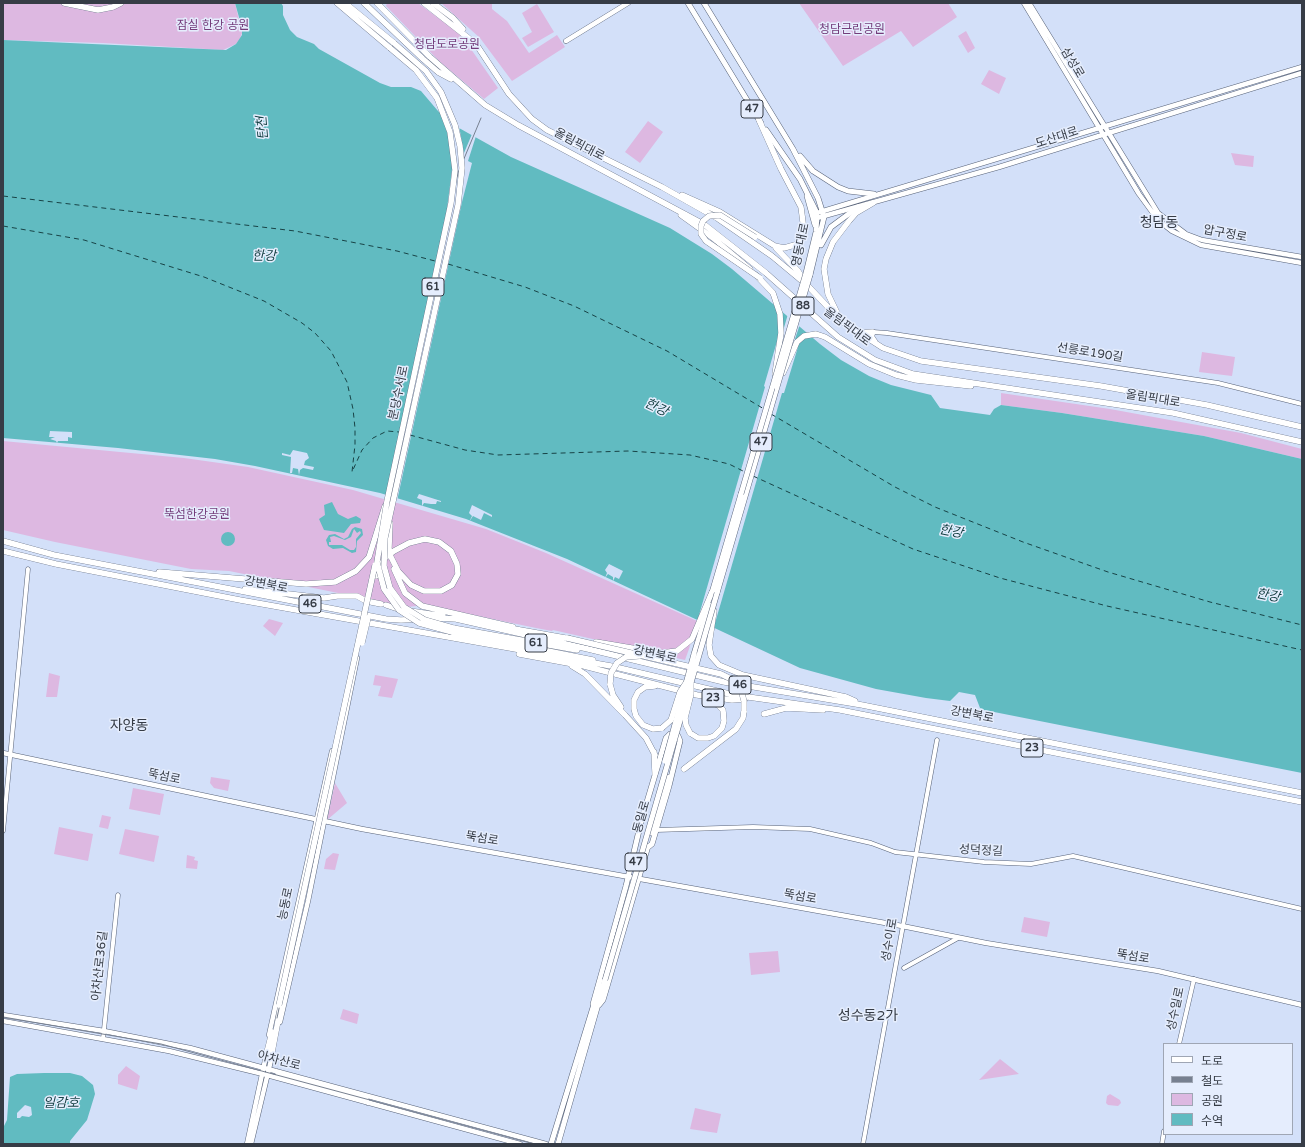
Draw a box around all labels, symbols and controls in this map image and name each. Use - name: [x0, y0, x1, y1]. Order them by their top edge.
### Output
- park label: 잠실 한강 공원: [177, 19, 249, 33]
- park label: 청담근린공원: [819, 23, 885, 37]
- park label: 청담도로공원: [414, 38, 480, 52]
- street label: 삼성로: [1057, 45, 1087, 81]
- road number: 47: [741, 100, 763, 118]
- water label: 탄천: [254, 115, 272, 141]
- street label: 도산대로: [1034, 124, 1080, 152]
- street label: 올림픽대로: [551, 126, 607, 164]
- district label: 청담동: [1140, 215, 1178, 231]
- street label: 영동대로: [789, 222, 813, 268]
- street label: 압구정로: [1202, 223, 1248, 245]
- water label: 한강: [252, 249, 276, 265]
- road number: 61: [422, 278, 444, 296]
- road number: 88: [792, 297, 814, 315]
- street label: 올림픽대로: [821, 305, 873, 349]
- street label: 선릉로190길: [1056, 341, 1124, 365]
- street label: 분당수서로: [386, 365, 412, 421]
- street label: 올림픽대로: [1125, 388, 1181, 410]
- water label: 한강: [642, 396, 670, 420]
- road number: 47: [750, 433, 772, 451]
- park label: 뚝섬한강공원: [164, 508, 230, 522]
- water label: 한강: [938, 522, 964, 542]
- street label: 강변북로: [243, 574, 289, 596]
- water label: 한강: [1255, 586, 1281, 606]
- road number: 46: [299, 595, 321, 613]
- road number: 61: [525, 634, 547, 652]
- street label: 강변북로: [632, 643, 678, 667]
- road number: 46: [729, 676, 751, 694]
- road number: 23: [702, 689, 724, 707]
- street label: 강변북로: [949, 704, 995, 726]
- district label: 자양동: [110, 718, 148, 734]
- road number: 23: [1021, 739, 1043, 757]
- street label: 뚝섬로: [146, 767, 182, 787]
- street label: 동일로: [631, 799, 653, 835]
- street label: 뚝섬로: [465, 829, 499, 849]
- street label: 성덕정길: [959, 843, 1003, 859]
- road number: 47: [625, 853, 647, 871]
- street label: 능동로: [276, 886, 296, 922]
- street label: 뚝섬로: [782, 887, 818, 907]
- street label: 성수이로: [879, 917, 901, 963]
- street label: 아차산로36길: [89, 930, 111, 1002]
- street label: 뚝섬로: [1116, 947, 1150, 967]
- street label: 성수일로: [1164, 986, 1188, 1032]
- district label: 성수동2가: [838, 1008, 898, 1024]
- legend: [1163, 1043, 1293, 1135]
- street label: 아차산로: [256, 1048, 302, 1074]
- text: 도로: [1201, 1054, 1223, 1068]
- text: 철도: [1201, 1074, 1223, 1088]
- text: 공원: [1201, 1094, 1223, 1108]
- water label: 일감호: [43, 1096, 79, 1112]
- text: 수역: [1201, 1114, 1223, 1128]

